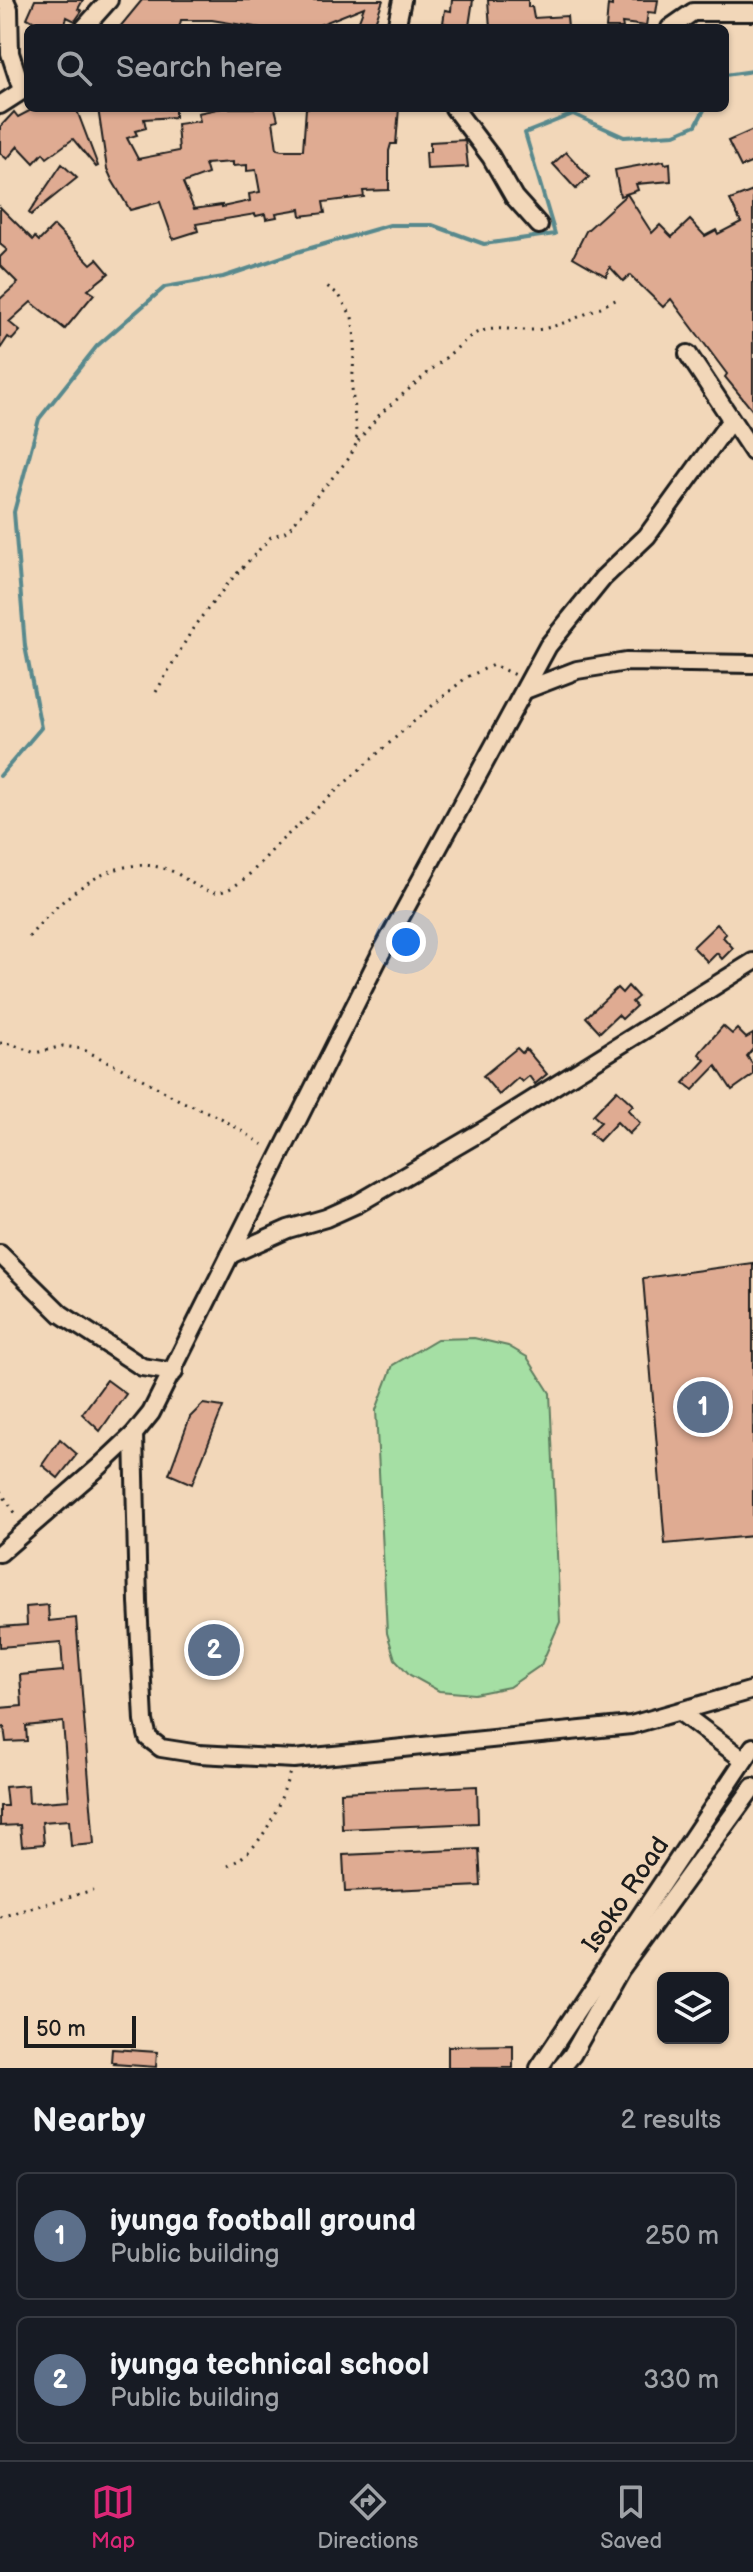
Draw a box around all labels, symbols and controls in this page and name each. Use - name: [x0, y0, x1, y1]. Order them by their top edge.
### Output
- search box: [24, 24, 729, 112]
- icon: search: [52, 46, 96, 90]
- text: Search here: [116, 50, 282, 86]
- your location: [386, 922, 426, 962]
- pin: 1: [677, 1377, 729, 1437]
- pin: 2: [188, 1620, 240, 1680]
- street label: Isoko Road: [576, 1831, 676, 1958]
- map controls: [657, 1972, 729, 2044]
- button: layers: [657, 1972, 729, 2044]
- scale bar: [24, 2012, 136, 2048]
- text: 50 m: [36, 2016, 86, 2043]
- text: Nearby: [32, 2100, 146, 2141]
- text: 2 results: [621, 2105, 721, 2136]
- text: iyunga football ground: [110, 2203, 416, 2239]
- text: 1: [55, 2221, 65, 2252]
- text: 250 m: [645, 2221, 719, 2252]
- text: Public building: [110, 2239, 279, 2270]
- text: iyunga technical school: [110, 2347, 429, 2383]
- text: 2: [52, 2365, 68, 2396]
- text: 330 m: [643, 2365, 719, 2396]
- text: Public building: [110, 2383, 279, 2414]
- tab: Map: [91, 2480, 135, 2555]
- tab: Directions: [317, 2480, 418, 2555]
- tab: Saved: [600, 2480, 662, 2555]

